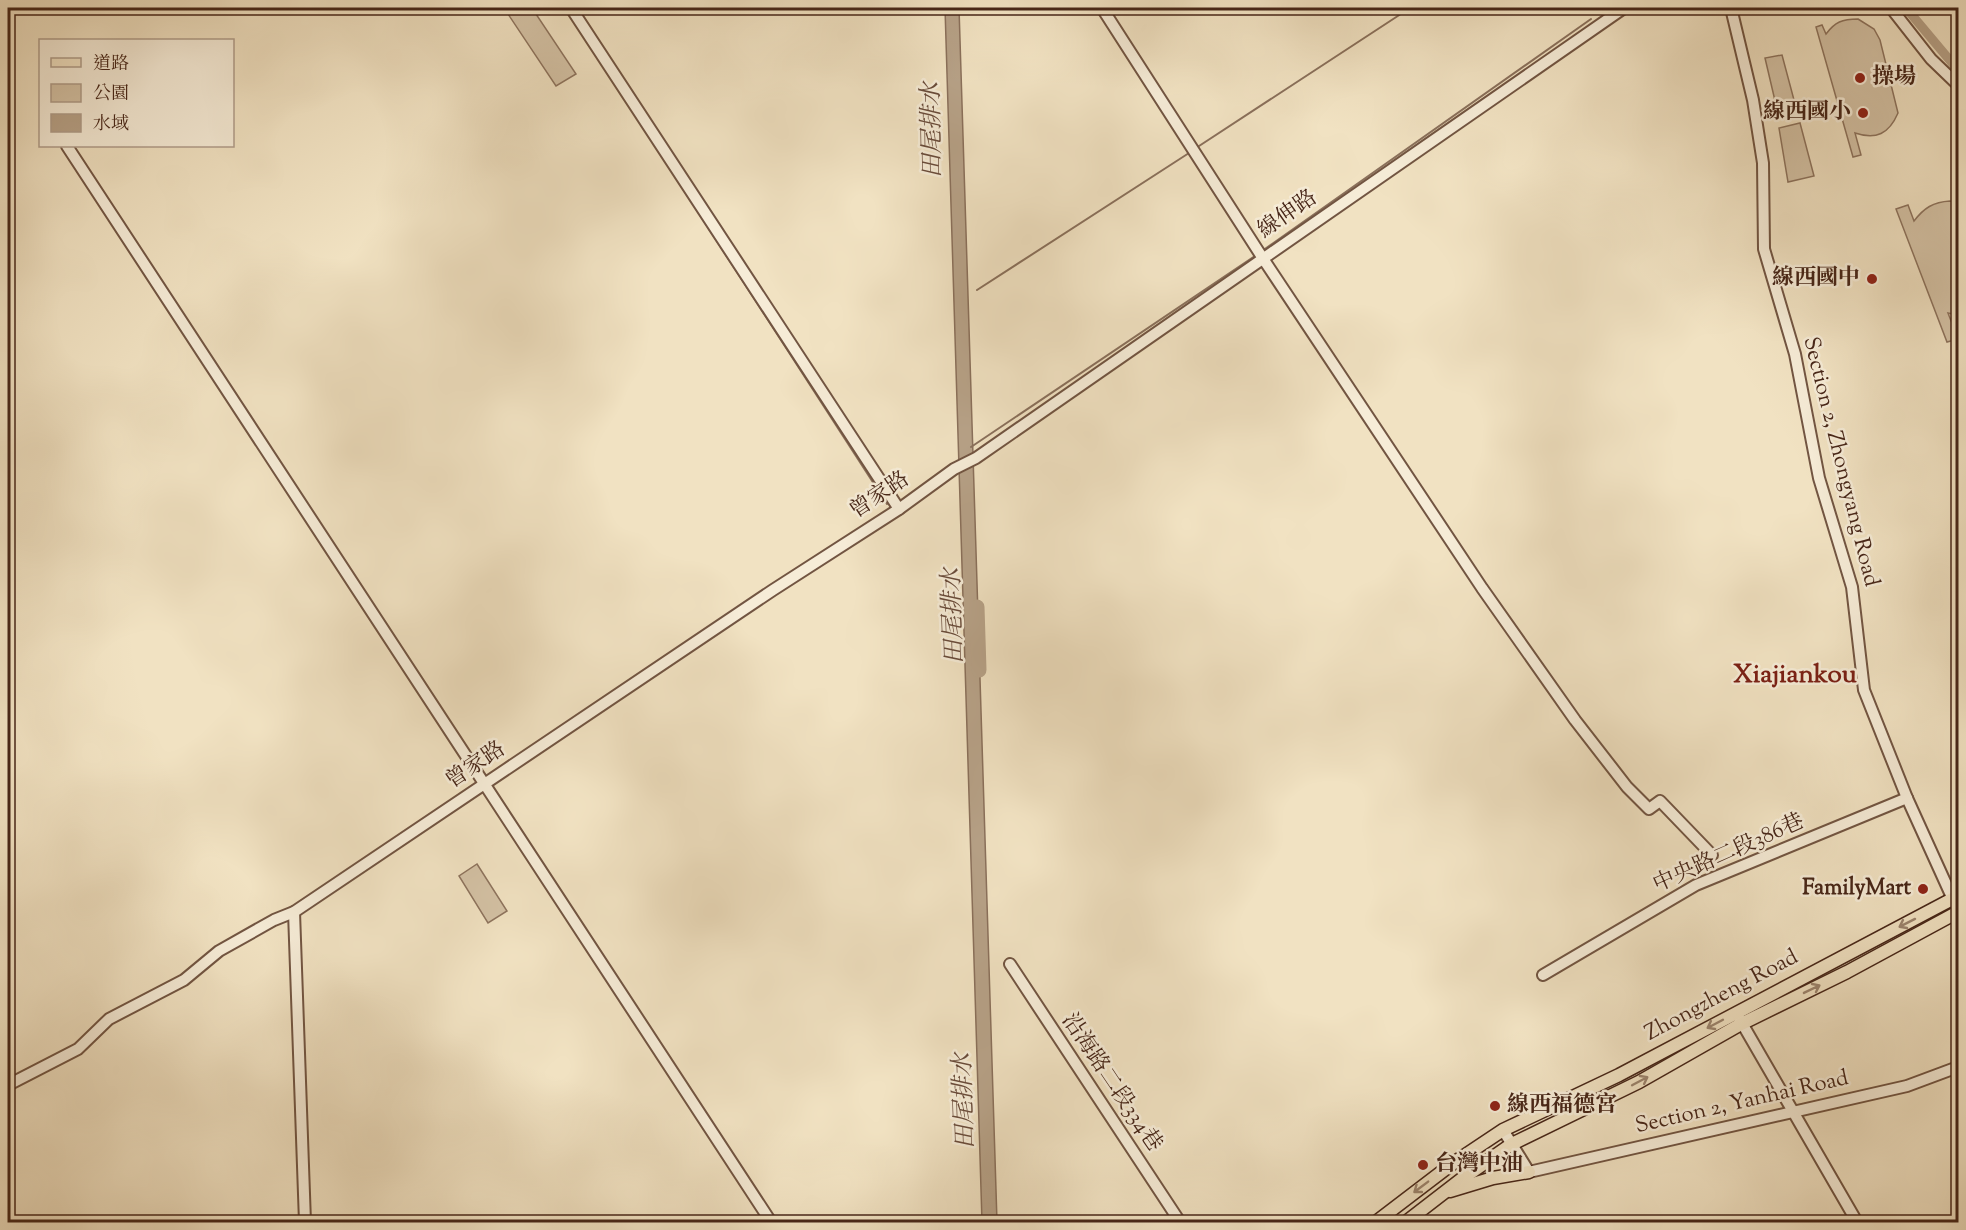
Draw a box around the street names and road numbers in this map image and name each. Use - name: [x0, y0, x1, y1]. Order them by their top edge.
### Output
- street label: 線伸路: [1252, 183, 1324, 247]
- street label: Section 2, Zhongyang Road: [1793, 334, 1887, 590]
- street label: 曾家路: [844, 464, 916, 528]
- street label: 曾家路: [440, 734, 512, 798]
- street label: 中央路二段386巷: [1648, 806, 1810, 902]
- street label: Zhongzheng Road: [1640, 942, 1804, 1050]
- street label: 沿海路二段334巷: [1053, 1007, 1169, 1159]
- street label: Section 2, Yanhai Road: [1632, 1063, 1852, 1143]

